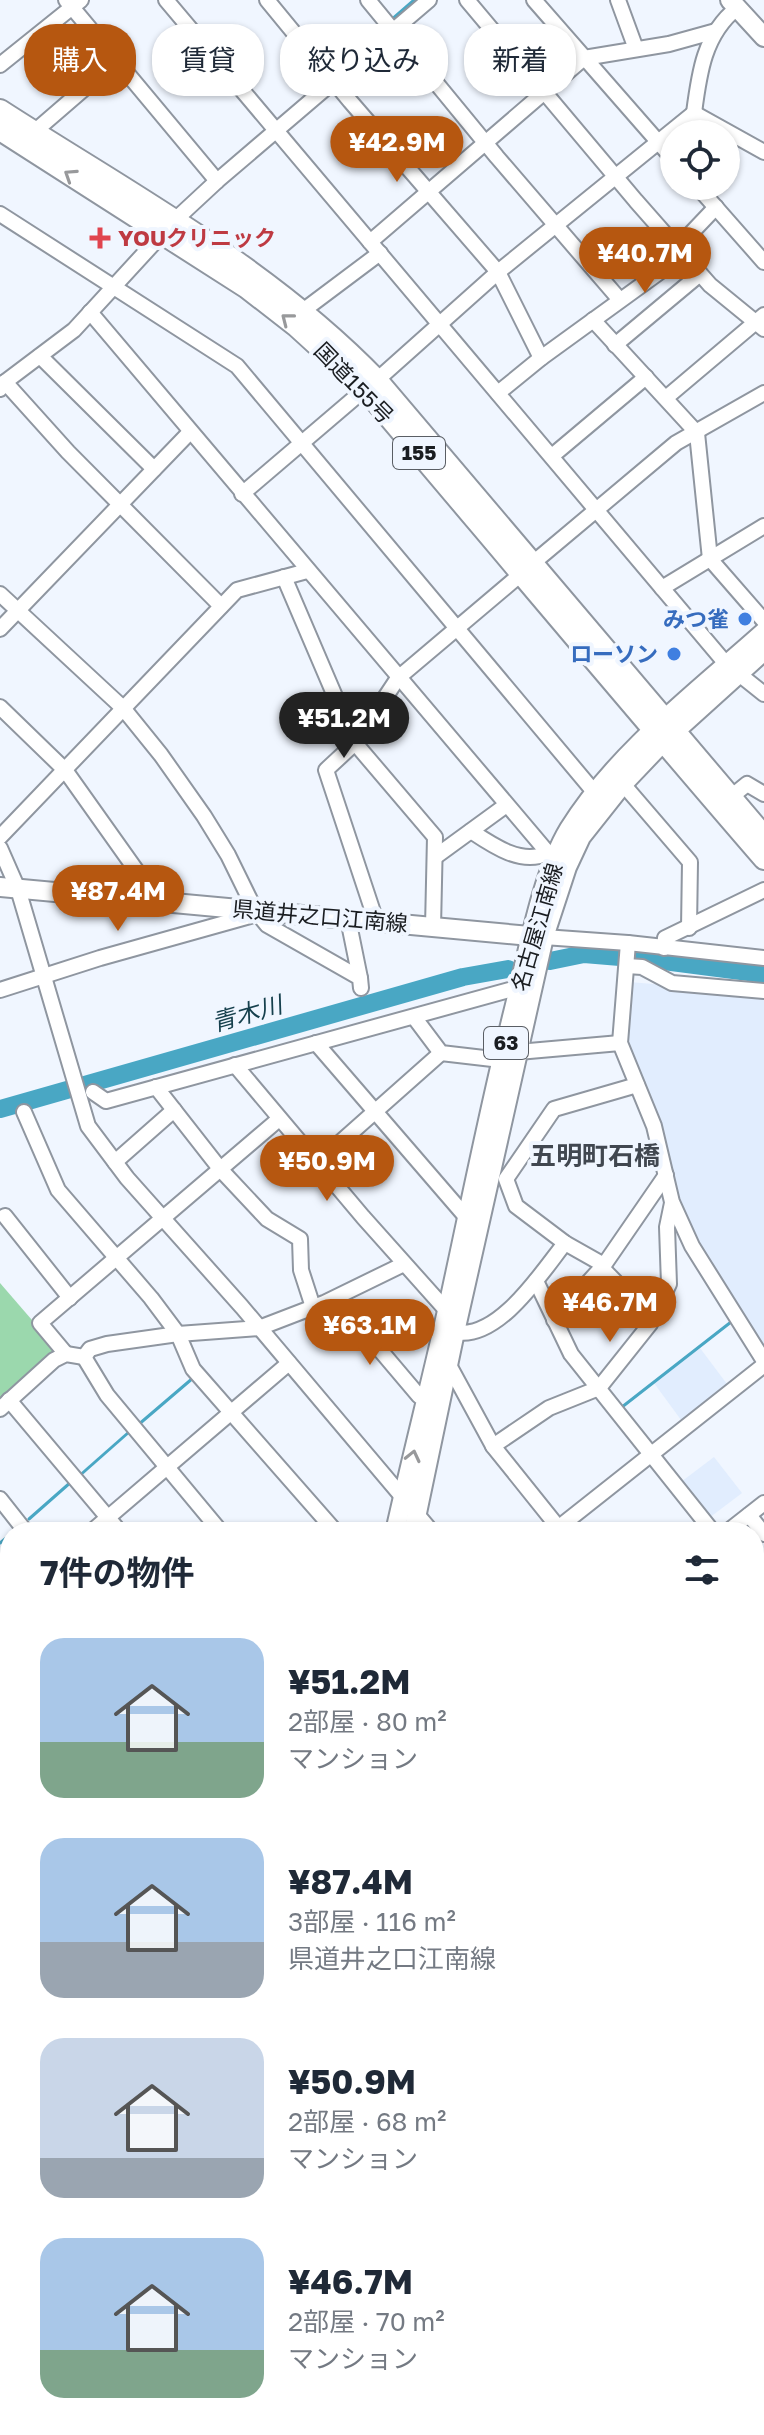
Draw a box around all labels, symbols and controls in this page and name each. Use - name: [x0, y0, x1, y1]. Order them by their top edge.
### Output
- chip: 購入: [24, 24, 136, 96]
- chip: 賃貸: [152, 24, 264, 96]
- chip: 絞り込み: [280, 24, 448, 96]
- chip: 新着: [464, 24, 576, 96]
- pin: ¥42.9M: [332, 116, 462, 184]
- map controls: [660, 120, 740, 200]
- button: locate: [660, 120, 740, 200]
- text: ¥42.9M: [348, 126, 446, 157]
- one-way arrow: [64, 170, 79, 185]
- place label: YOUクリニック: [118, 224, 276, 251]
- marker: YOUクリニック: [89, 227, 111, 249]
- pin: ¥40.7M: [580, 227, 710, 295]
- text: ¥40.7M: [597, 237, 693, 268]
- one-way arrow: [282, 314, 296, 329]
- street label: 国道155号: [309, 337, 400, 429]
- road number: 155: [393, 437, 445, 469]
- place label: みつ雀: [663, 605, 729, 632]
- marker: みつ雀: [736, 610, 754, 628]
- place label: ローソン: [570, 640, 658, 667]
- marker: ローソン: [665, 645, 683, 663]
- pin: ¥51.2M: [279, 692, 409, 760]
- text: ¥51.2M: [297, 702, 391, 733]
- street label: 名古屋江南線: [505, 860, 568, 994]
- pin: ¥87.4M: [53, 865, 183, 933]
- text: ¥87.4M: [70, 875, 166, 906]
- street label: 県道井之口江南線: [231, 894, 409, 937]
- water label: 青木川: [208, 988, 288, 1036]
- road number: 63: [484, 1027, 528, 1059]
- pin: ¥50.9M: [262, 1135, 392, 1203]
- district label: 五明町石橋: [530, 1140, 660, 1171]
- text: ¥50.9M: [278, 1145, 376, 1176]
- pin: ¥46.7M: [545, 1276, 675, 1344]
- text: ¥46.7M: [562, 1286, 658, 1317]
- pin: ¥63.1M: [305, 1299, 435, 1367]
- text: ¥63.1M: [323, 1309, 417, 1340]
- one-way arrow: [404, 1450, 421, 1463]
- icon: filters: [680, 1548, 724, 1592]
- text: 7件の物件: [40, 1552, 195, 1592]
- text: ¥51.2M: [288, 1661, 411, 1701]
- icon: home: [104, 1670, 200, 1766]
- text: 2部屋 · 80 m²: [288, 1706, 447, 1737]
- text: マンション: [288, 1743, 418, 1774]
- text: ¥87.4M: [288, 1861, 413, 1901]
- icon: home: [104, 1870, 200, 1966]
- text: 3部屋 · 116 m²: [288, 1906, 456, 1937]
- text: 県道井之口江南線: [288, 1943, 496, 1974]
- text: ¥50.9M: [288, 2061, 416, 2101]
- icon: home: [104, 2070, 200, 2166]
- text: 2部屋 · 68 m²: [288, 2106, 446, 2137]
- text: マンション: [288, 2143, 418, 2174]
- text: ¥46.7M: [288, 2261, 413, 2301]
- icon: home: [104, 2270, 200, 2366]
- text: 2部屋 · 70 m²: [288, 2306, 445, 2337]
- text: マンション: [288, 2343, 418, 2374]

